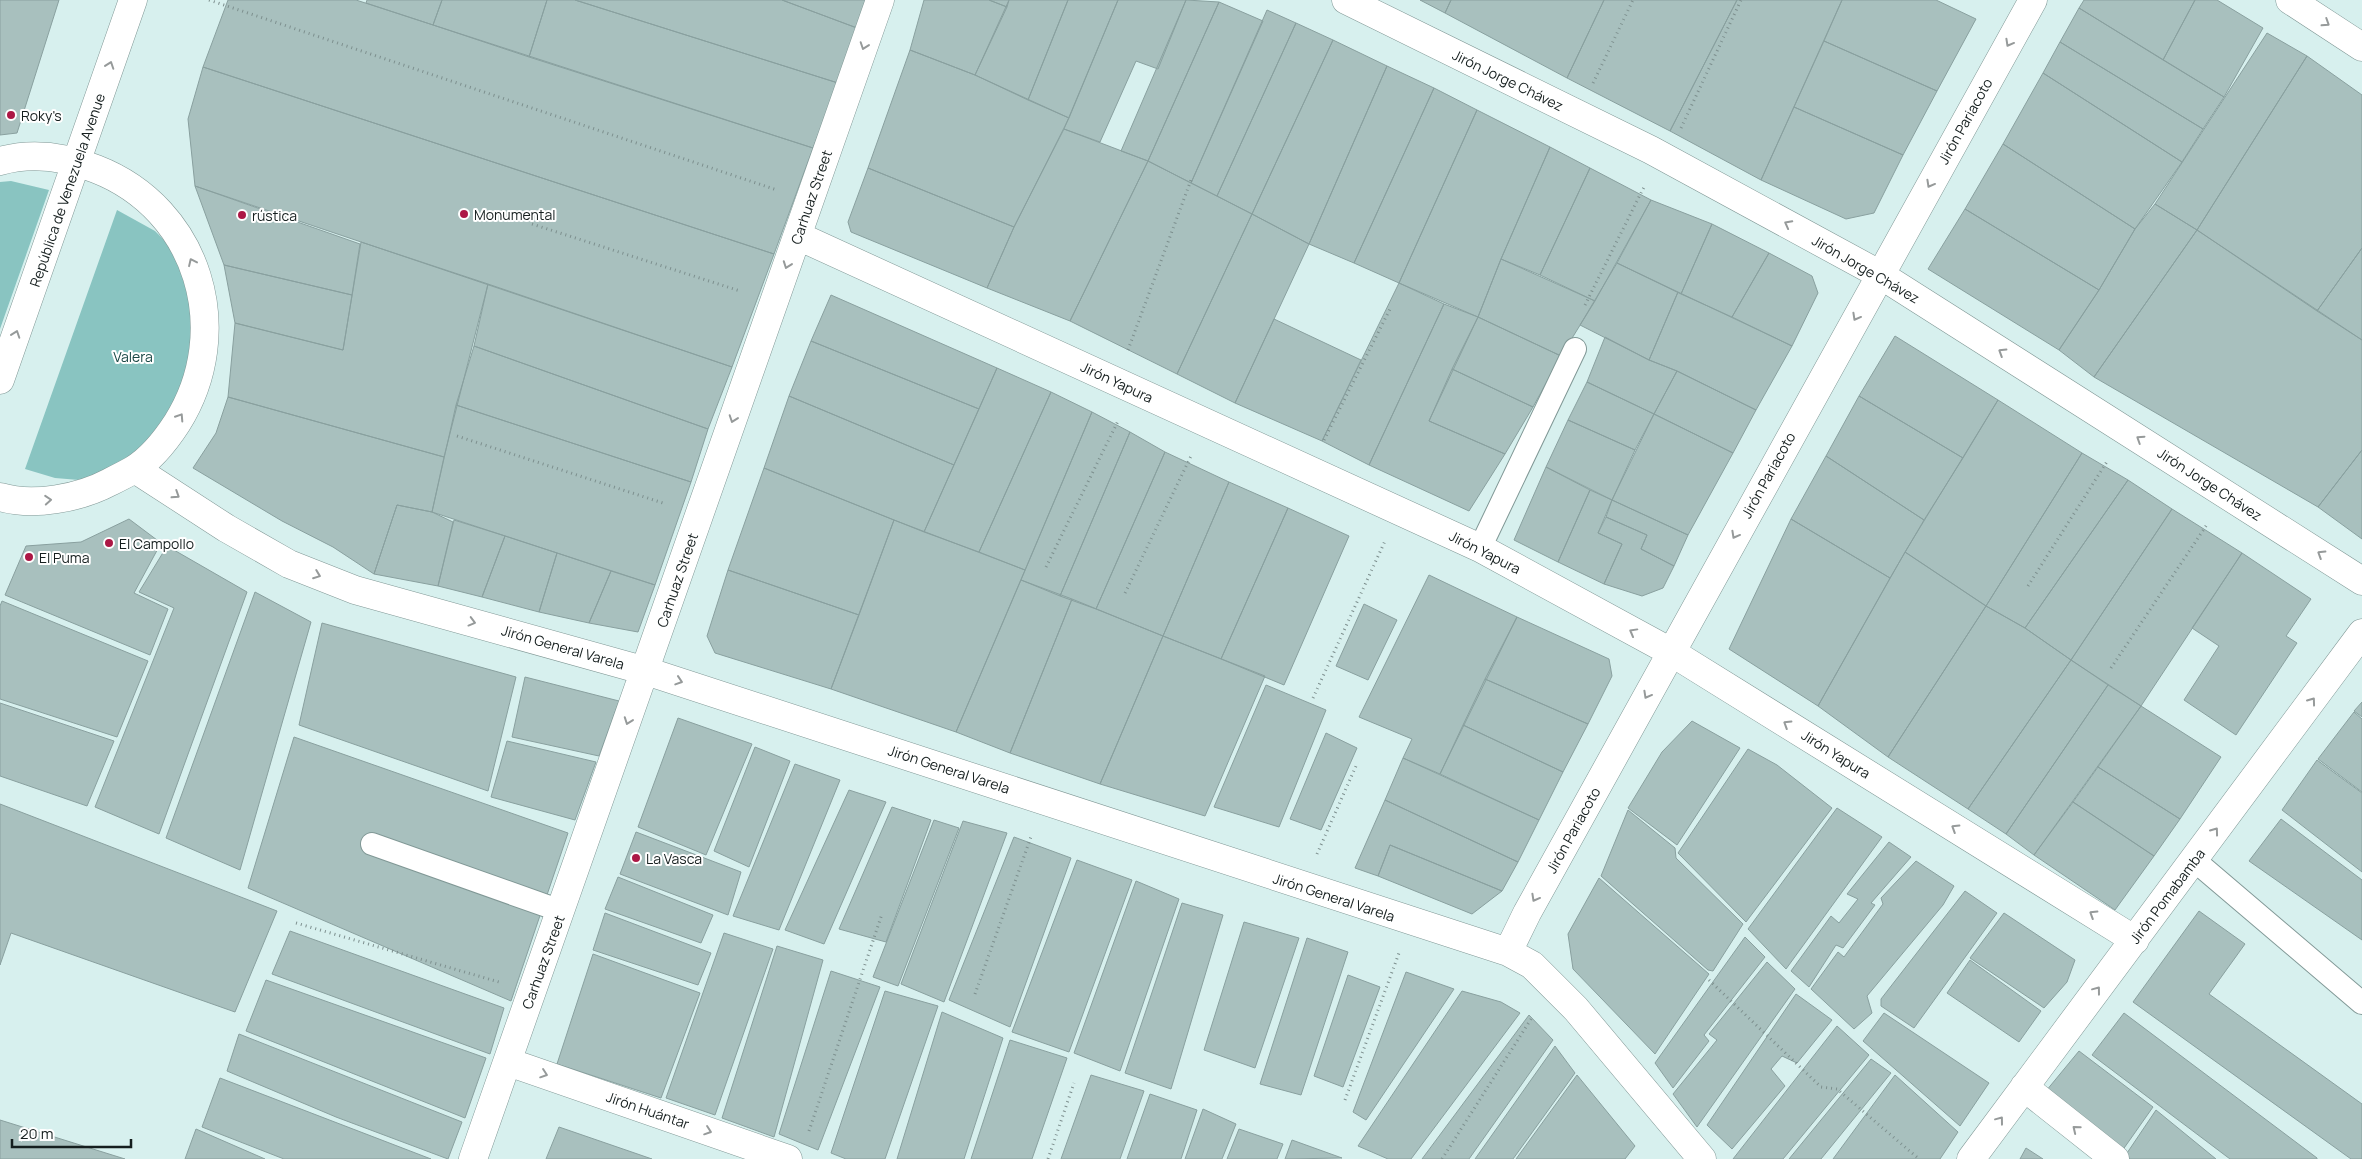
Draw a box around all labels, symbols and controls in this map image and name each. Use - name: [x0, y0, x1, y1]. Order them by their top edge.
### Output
- one-way arrow: [2321, 17, 2330, 27]
- one-way arrow: [2005, 37, 2015, 46]
- one-way arrow: [860, 41, 870, 50]
- street label: Jirón Jorge Chávez: [1449, 45, 1567, 115]
- one-way arrow: [104, 61, 114, 70]
- street label: Jirón Pariacoto: [1934, 75, 1996, 167]
- street label: República de Venezuela Avenue: [25, 91, 109, 289]
- place label: Roky's: [21, 106, 62, 125]
- marker: Roky's: [5, 109, 17, 121]
- street label: Carhuaz Street: [786, 147, 836, 247]
- one-way arrow: [1926, 179, 1936, 188]
- place label: Monumental: [474, 205, 555, 224]
- place label: rústica: [252, 206, 297, 225]
- marker: Monumental: [458, 208, 470, 220]
- marker: rústica: [236, 209, 248, 221]
- one-way arrow: [1784, 220, 1793, 230]
- street label: Jirón Jorge Chávez: [1809, 230, 1923, 308]
- one-way arrow: [188, 258, 198, 267]
- one-way arrow: [783, 261, 793, 269]
- one-way arrow: [1852, 311, 1862, 320]
- one-way arrow: [10, 330, 20, 339]
- park label: Valera: [113, 347, 153, 366]
- one-way arrow: [1999, 348, 2008, 358]
- street label: Jirón Yapura: [1078, 357, 1156, 407]
- one-way arrow: [174, 413, 184, 422]
- one-way arrow: [729, 414, 739, 422]
- street label: Jirón Pariacoto: [1737, 429, 1799, 521]
- one-way arrow: [2136, 436, 2145, 445]
- street label: Jirón Jorge Chávez: [2154, 443, 2266, 525]
- one-way arrow: [170, 489, 179, 499]
- one-way arrow: [45, 494, 53, 505]
- street label: Jirón Yapura: [1446, 526, 1524, 578]
- street label: Carhuaz Street: [652, 530, 702, 630]
- one-way arrow: [1731, 530, 1741, 539]
- place label: El Campollo: [119, 534, 194, 553]
- marker: El Campollo: [103, 537, 115, 549]
- place label: El Puma: [39, 548, 89, 567]
- marker: El Puma: [23, 551, 35, 563]
- one-way arrow: [2317, 551, 2326, 561]
- one-way arrow: [312, 569, 321, 579]
- one-way arrow: [468, 617, 476, 627]
- street label: Jirón General Varela: [499, 620, 627, 674]
- one-way arrow: [1629, 628, 1638, 638]
- one-way arrow: [674, 675, 683, 685]
- one-way arrow: [1643, 689, 1653, 698]
- one-way arrow: [2306, 697, 2315, 707]
- one-way arrow: [624, 716, 634, 725]
- one-way arrow: [1784, 721, 1793, 731]
- street label: Jirón Yapura: [1798, 725, 1874, 783]
- street label: Jirón General Varela: [886, 740, 1012, 798]
- street label: Jirón Pariacoto: [1542, 784, 1604, 876]
- one-way arrow: [1952, 825, 1961, 835]
- one-way arrow: [2209, 828, 2218, 837]
- street label: Jirón Pomabamba: [2125, 845, 2209, 947]
- place label: La Vasca: [646, 849, 702, 868]
- marker: La Vasca: [630, 852, 642, 864]
- street label: Jirón General Varela: [1271, 868, 1397, 926]
- one-way arrow: [1531, 893, 1541, 902]
- one-way arrow: [2090, 911, 2099, 921]
- street label: Carhuaz Street: [517, 912, 569, 1012]
- one-way arrow: [2091, 986, 2100, 996]
- one-way arrow: [539, 1068, 547, 1078]
- street label: Jirón Huántar: [604, 1087, 692, 1133]
- scale bar: [12, 1116, 131, 1148]
- one-way arrow: [1994, 1117, 2002, 1126]
- text: 20 m: [20, 1123, 53, 1144]
- one-way arrow: [704, 1125, 712, 1135]
- one-way arrow: [2073, 1125, 2082, 1134]

